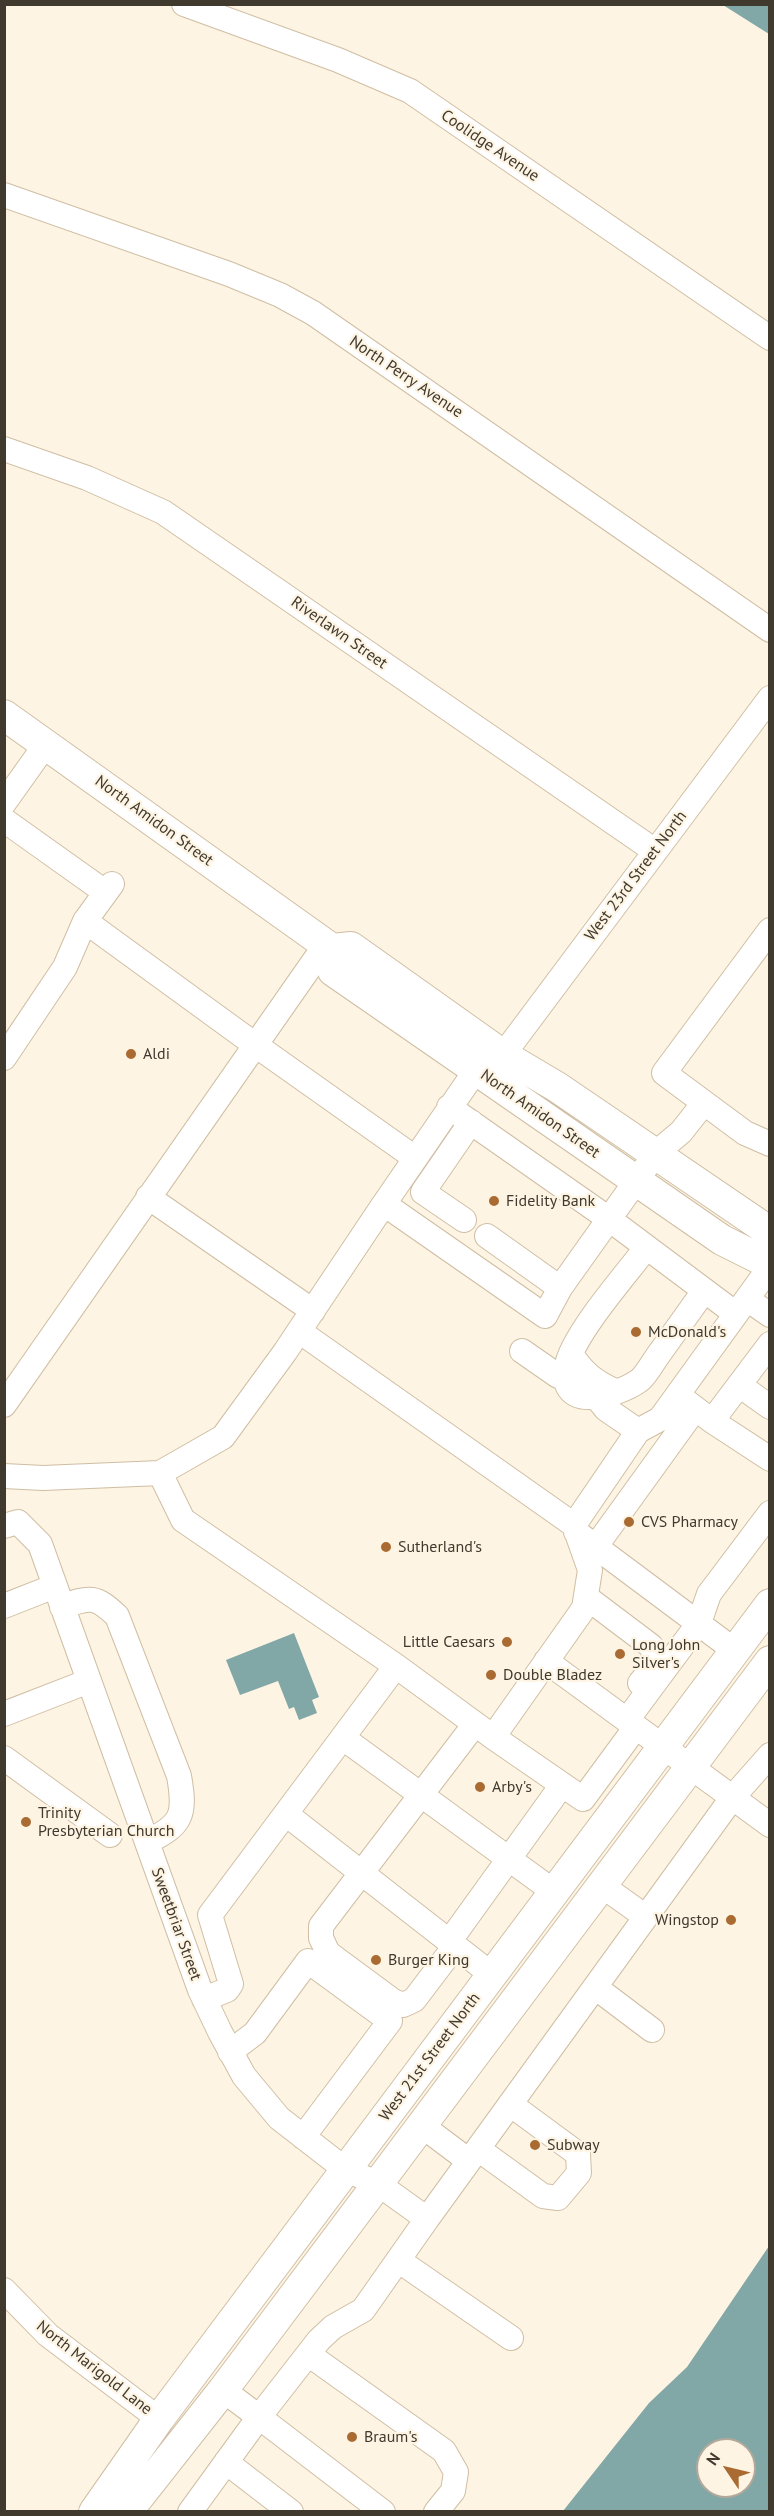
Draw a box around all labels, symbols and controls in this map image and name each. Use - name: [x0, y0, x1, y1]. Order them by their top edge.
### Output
- street label: Coolidge Avenue: [437, 106, 543, 186]
- street label: North Perry Avenue: [346, 332, 466, 422]
- street label: Riverlawn Street: [287, 593, 391, 673]
- street label: North Amidon Street: [91, 772, 217, 870]
- street label: West 23rd Street North: [581, 807, 691, 945]
- place label: Aldi: [143, 1044, 170, 1064]
- marker: Aldi: [124, 1047, 138, 1061]
- street label: North Amidon Street: [477, 1066, 603, 1162]
- place label: Fidelity Bank: [506, 1191, 595, 1211]
- marker: Fidelity Bank: [487, 1194, 501, 1208]
- place label: McDonald's: [648, 1322, 726, 1342]
- marker: McDonald's: [629, 1325, 643, 1339]
- place label: CVS Pharmacy: [641, 1512, 738, 1532]
- marker: CVS Pharmacy: [622, 1515, 636, 1529]
- place label: Sutherland's: [398, 1537, 482, 1557]
- marker: Sutherland's: [379, 1540, 393, 1554]
- place label: Little Caesars: [403, 1632, 495, 1652]
- marker: Little Caesars: [500, 1635, 514, 1649]
- place label: Long John Silver's: [632, 1635, 700, 1673]
- marker: Long John Silver's: [613, 1647, 627, 1661]
- place label: Double Bladez: [503, 1665, 602, 1685]
- marker: Double Bladez: [484, 1668, 498, 1682]
- place label: Arby's: [492, 1777, 532, 1797]
- marker: Arby's: [473, 1780, 487, 1794]
- place label: Trinity Presbyterian Church: [38, 1803, 175, 1841]
- marker: Trinity Presbyterian Church: [19, 1815, 33, 1829]
- street label: Sweetbriar Street: [147, 1865, 205, 1983]
- place label: Wingstop: [655, 1910, 719, 1930]
- marker: Wingstop: [724, 1913, 738, 1927]
- place label: Burger King: [388, 1950, 469, 1970]
- marker: Burger King: [369, 1953, 383, 1967]
- street label: West 21st Street North: [376, 1989, 484, 2125]
- place label: Subway: [547, 2135, 600, 2155]
- marker: Subway: [528, 2138, 542, 2152]
- street label: North Marigold Lane: [32, 2317, 156, 2419]
- place label: Braum's: [364, 2427, 418, 2447]
- marker: Braum's: [345, 2430, 359, 2444]
- north arrow: [696, 2438, 756, 2498]
- text: N: [702, 2449, 724, 2469]

